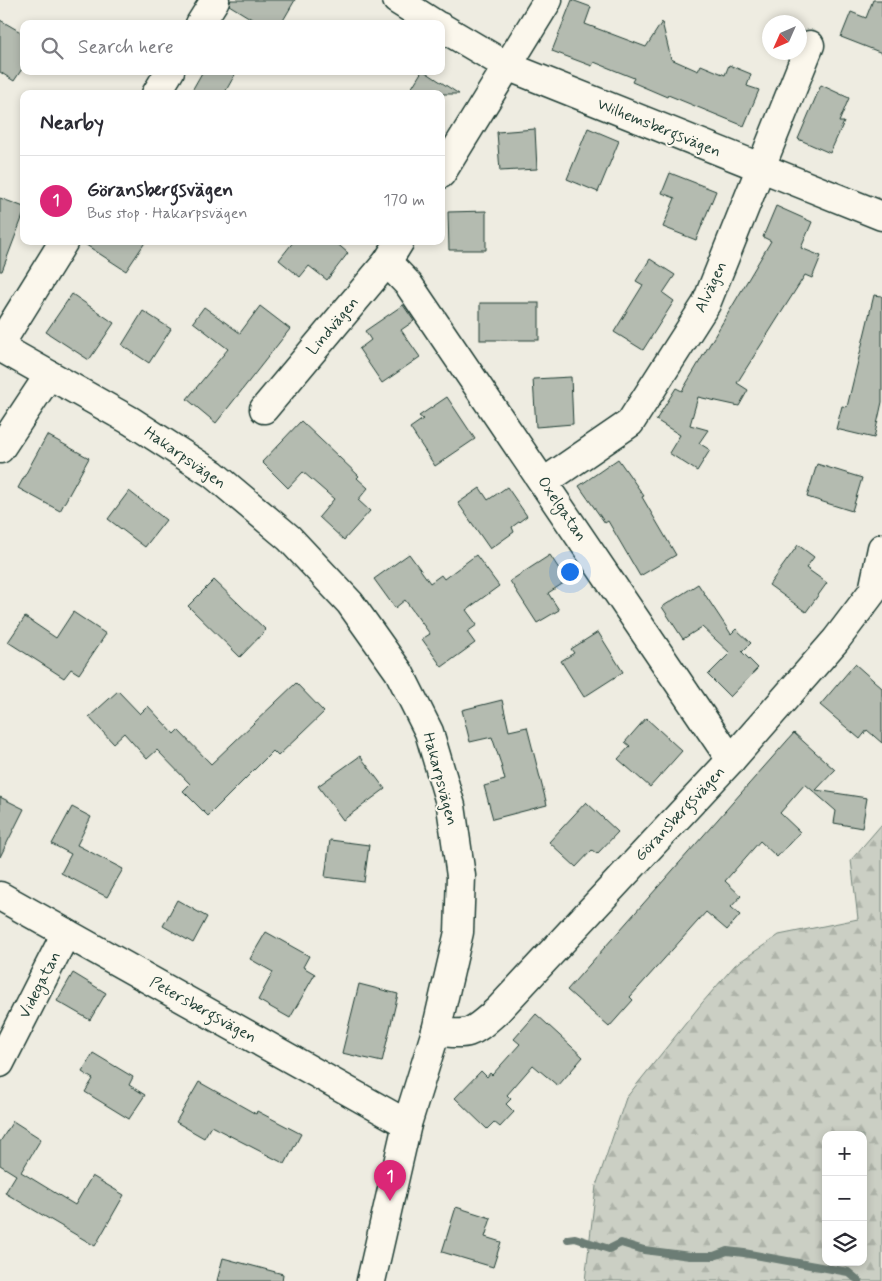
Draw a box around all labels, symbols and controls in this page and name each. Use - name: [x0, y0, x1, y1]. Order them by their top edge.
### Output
- north arrow: [762, 15, 807, 60]
- search box: [20, 20, 445, 75]
- icon: search: [38, 34, 66, 62]
- text: Search here: [78, 35, 174, 60]
- street label: Wilhemsbergsvägen: [594, 94, 724, 163]
- text: Nearby: [40, 109, 104, 137]
- text: Göransbergsvägen: [87, 178, 233, 203]
- text: 1: [52, 190, 60, 211]
- text: 170 m: [383, 190, 425, 211]
- text: Bus stop · Hakarpsvägen: [87, 203, 248, 224]
- street label: Alvägen: [690, 258, 732, 316]
- street label: Lindvägen: [302, 292, 364, 360]
- street label: Hakarpsvägen: [140, 422, 230, 494]
- street label: Oxelgatan: [532, 472, 591, 546]
- your location: [557, 559, 583, 585]
- street label: Hakarpsvägen: [418, 730, 462, 828]
- street label: Göransbergsvägen: [630, 762, 730, 867]
- street label: Videgatan: [14, 948, 67, 1023]
- street label: Petersbergsvägen: [145, 972, 260, 1049]
- map controls: [822, 1131, 867, 1266]
- button: +: [822, 1131, 867, 1176]
- pin: 1: [374, 1160, 406, 1201]
- button: −: [822, 1176, 867, 1221]
- button: layers: [822, 1221, 867, 1266]

